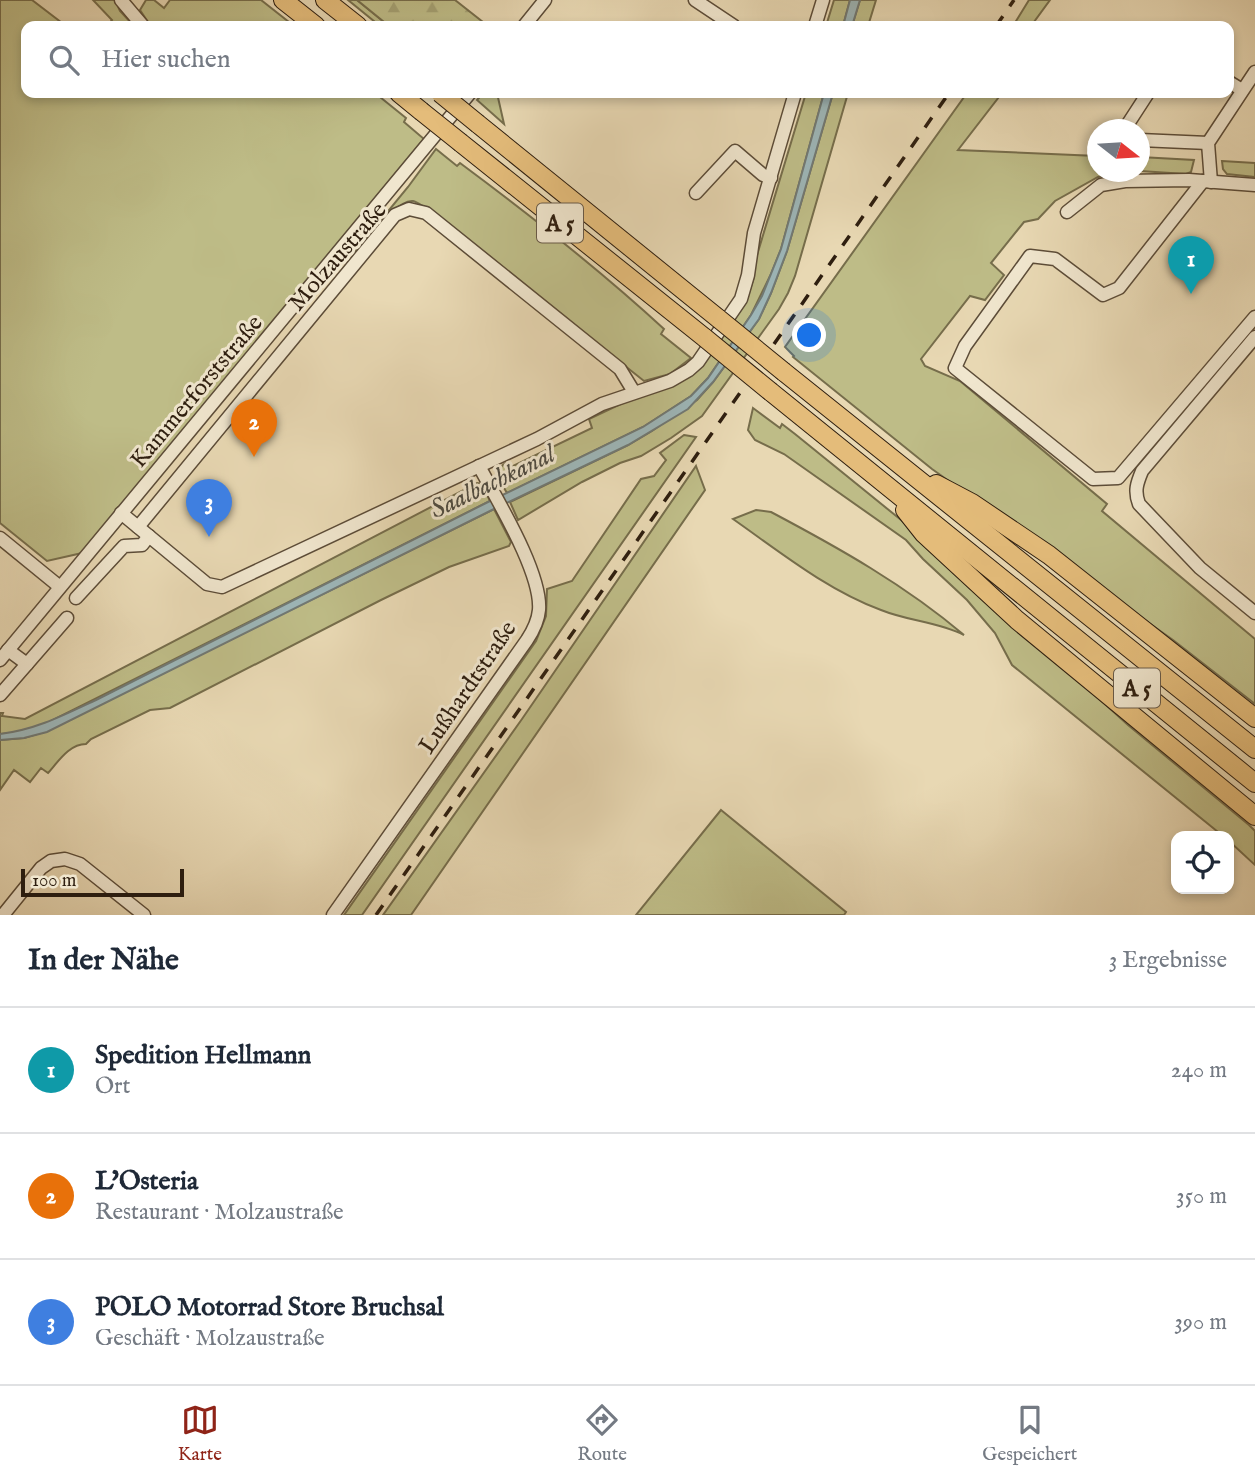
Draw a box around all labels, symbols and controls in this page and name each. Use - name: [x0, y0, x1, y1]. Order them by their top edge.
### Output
- search box: [21, 21, 1234, 98]
- icon: search: [45, 41, 83, 79]
- text: Hier suchen: [101, 43, 231, 76]
- north arrow: [1087, 119, 1150, 182]
- street label: Molzaustraße: [282, 196, 394, 318]
- road number: A 5: [537, 204, 583, 243]
- pin: 1: [1168, 236, 1214, 294]
- street label: Kammerforststraße: [124, 309, 270, 475]
- your location: [792, 318, 826, 352]
- pin: 2: [231, 399, 277, 457]
- water label: Saalbachkanal: [425, 437, 562, 527]
- pin: 3: [186, 479, 232, 537]
- street label: Lußhardtstraße: [412, 615, 524, 760]
- road number: A 5: [1114, 668, 1160, 708]
- map controls: [1171, 831, 1234, 894]
- button: locate: [1171, 831, 1234, 894]
- scale bar: [21, 866, 184, 898]
- text: 100 m: [32, 869, 76, 893]
- text: In der Nähe: [28, 942, 179, 980]
- text: 3 Ergebnisse: [1109, 946, 1227, 975]
- text: Spedition Hellmann: [95, 1039, 311, 1072]
- text: 1: [47, 1056, 55, 1085]
- text: 240 m: [1171, 1056, 1227, 1085]
- text: Ort: [95, 1072, 130, 1101]
- text: L'Osteria: [95, 1165, 198, 1198]
- text: 2: [46, 1182, 56, 1211]
- text: 350 m: [1176, 1182, 1227, 1211]
- text: Restaurant · Molzaustraße: [95, 1198, 344, 1227]
- text: POLO Motorrad Store Bruchsal: [95, 1291, 444, 1324]
- text: 3: [47, 1308, 55, 1337]
- text: 390 m: [1174, 1308, 1227, 1337]
- text: Geschäft · Molzaustraße: [95, 1324, 325, 1353]
- tab: Karte: [178, 1401, 222, 1467]
- tab: Route: [577, 1401, 627, 1467]
- tab: Gespeichert: [982, 1401, 1077, 1467]

